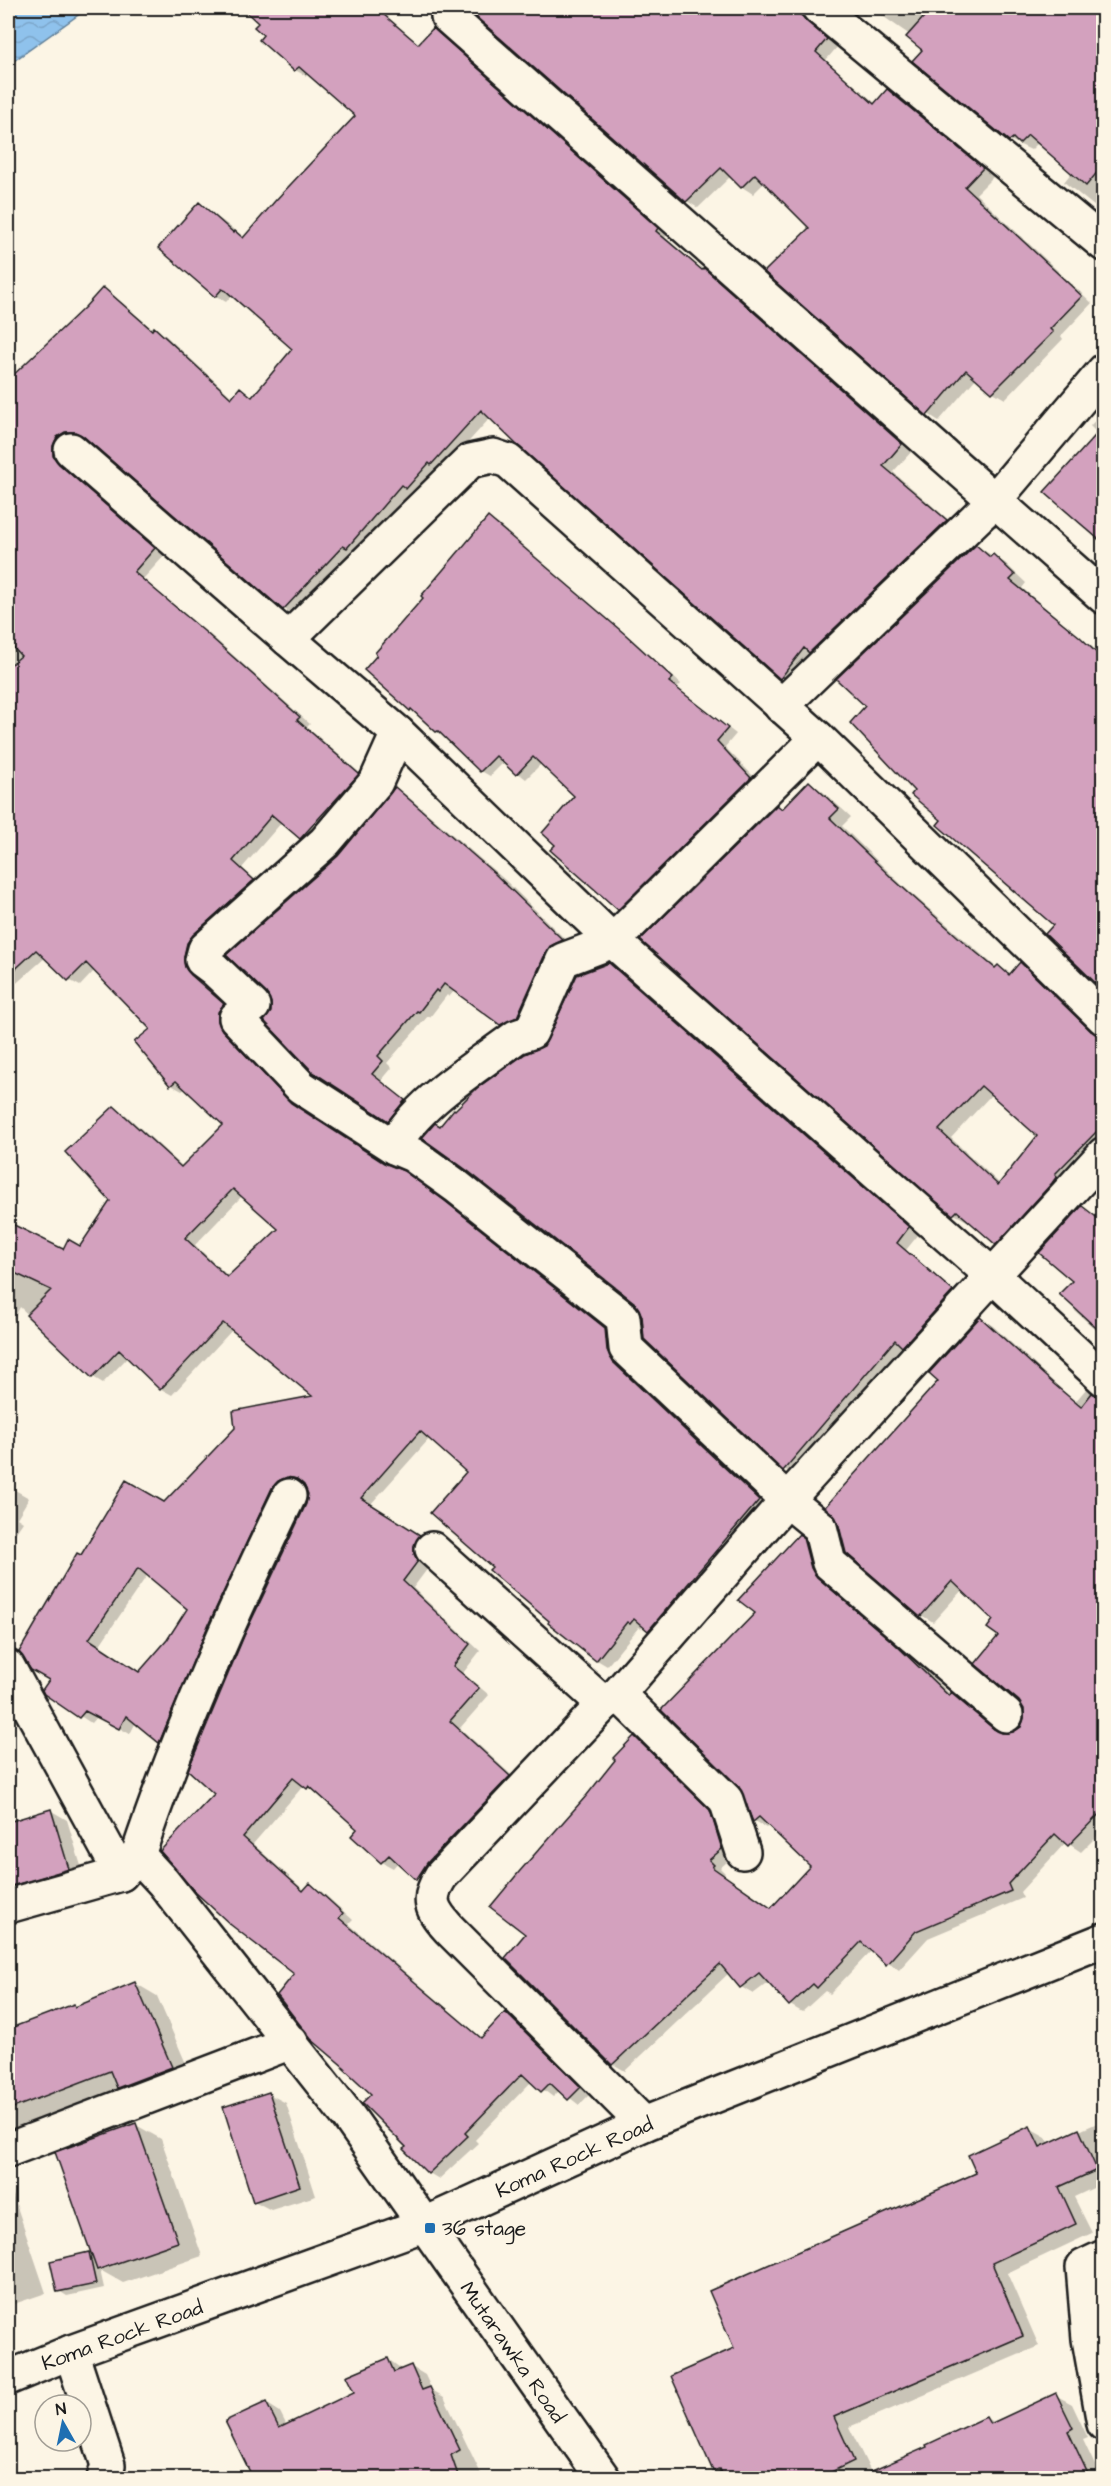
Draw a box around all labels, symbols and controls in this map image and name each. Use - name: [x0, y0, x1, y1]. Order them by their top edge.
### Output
- street label: Koma Rock Road: [491, 2110, 658, 2205]
- place label: 36 stage: [442, 2214, 526, 2245]
- marker: 36 stage: [423, 2221, 437, 2235]
- street label: Mutarawka Road: [453, 2276, 572, 2429]
- street label: Koma Rock Road: [38, 2293, 207, 2378]
- north arrow: [33, 2393, 93, 2453]
- text: N: [54, 2398, 67, 2421]

